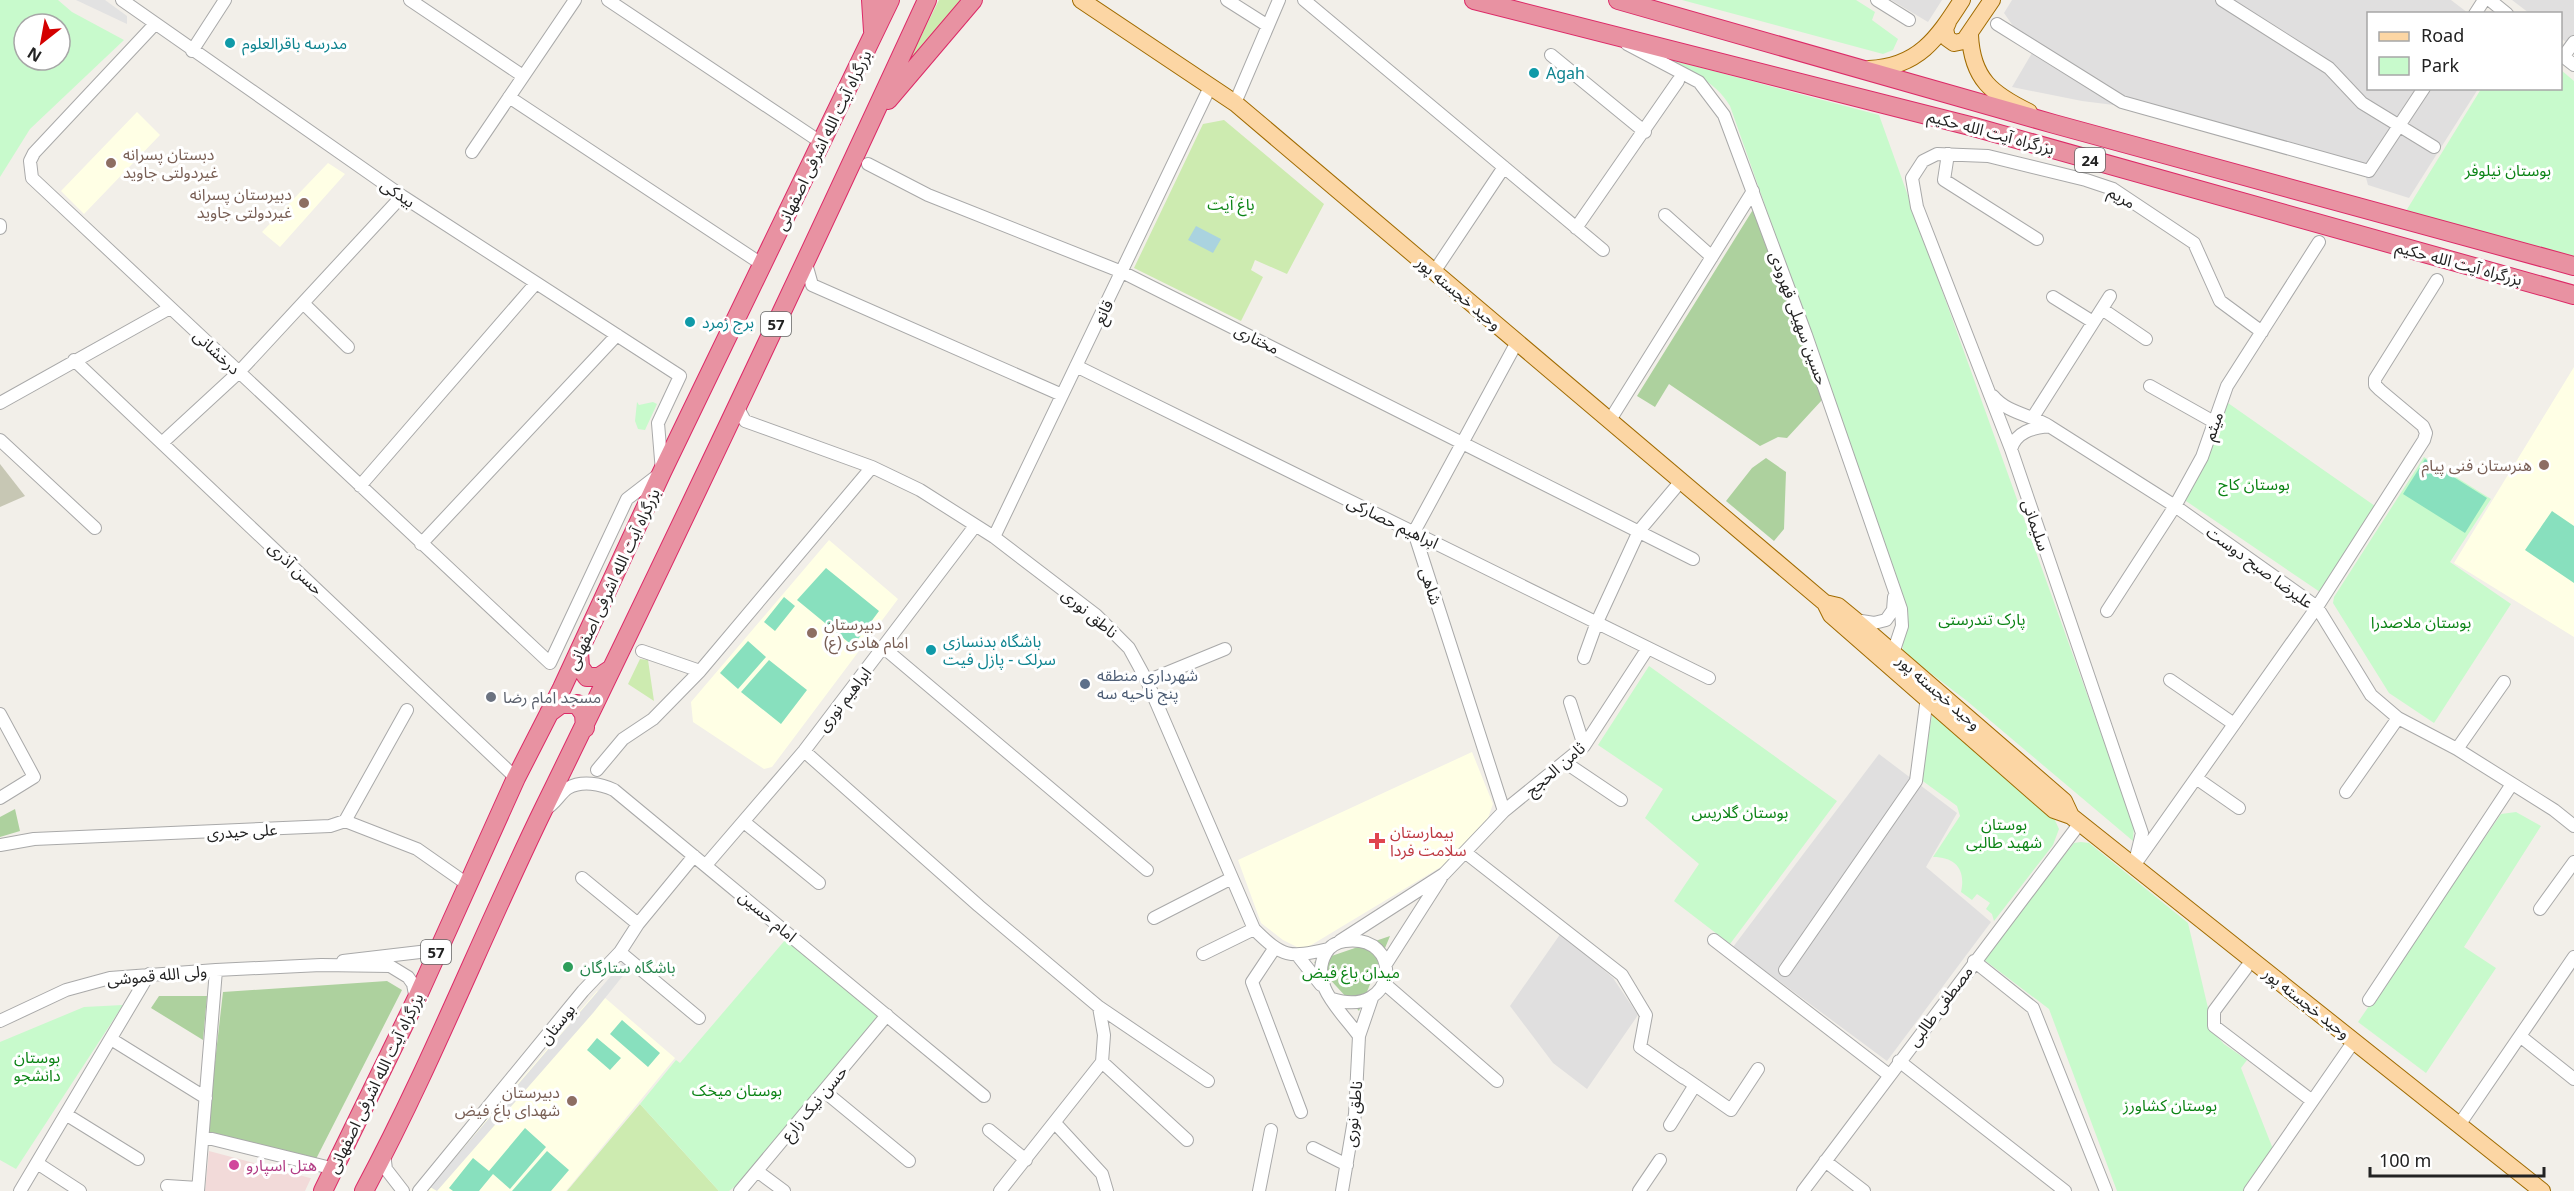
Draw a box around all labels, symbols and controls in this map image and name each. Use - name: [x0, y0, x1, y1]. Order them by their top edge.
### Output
- north arrow: [12, 12, 72, 72]
- legend: [2367, 12, 2562, 90]
- text: Road: [2421, 23, 2464, 47]
- place label: مدرسه باقرالعلوم: [242, 32, 347, 56]
- marker: مدرسه باقرالعلوم: [223, 36, 237, 50]
- text: N: [23, 42, 46, 68]
- street label: بزرگراه آیت الله اشرفی اصفهانی: [770, 46, 876, 234]
- text: Park: [2421, 53, 2459, 77]
- place label: Agah: [1546, 62, 1585, 84]
- marker: Agah: [1527, 66, 1541, 80]
- street label: بزرگراه آیت الله حکیم: [1925, 105, 2057, 161]
- place label: دبستان پسرانه غیردولتی جاوید: [123, 143, 218, 183]
- road number: 24: [2075, 148, 2105, 172]
- marker: دبستان پسرانه غیردولتی جاوید: [104, 156, 118, 170]
- park label: بوستان نیلوفر: [2464, 159, 2551, 181]
- street label: بیدکی: [376, 173, 420, 213]
- street label: مریم: [2103, 180, 2140, 215]
- place label: دبیرستان پسرانه غیردولتی جاوید: [190, 183, 292, 223]
- park label: باغ آیت: [1207, 193, 1255, 217]
- marker: دبیرستان پسرانه غیردولتی جاوید: [297, 196, 311, 210]
- street label: بزرگراه آیت الله حکیم: [2393, 236, 2525, 292]
- street label: حسین سهیلی قهرودی: [1765, 248, 1833, 388]
- street label: وحید خجسته پور: [1411, 250, 1506, 335]
- street label: قانع: [1088, 296, 1120, 329]
- place label: برج زمرد: [702, 311, 754, 335]
- road number: 57: [761, 312, 791, 336]
- marker: برج زمرد: [683, 315, 697, 329]
- street label: مختاری: [1231, 319, 1283, 359]
- street label: درخشانی: [189, 325, 245, 379]
- street label: میثم: [2198, 408, 2230, 444]
- place label: هنرستان فنی پیام: [2421, 454, 2532, 478]
- marker: هنرستان فنی پیام: [2537, 458, 2551, 472]
- park label: بوستان کاج: [2218, 473, 2290, 497]
- street label: بزرگراه آیت الله اشرفی اصفهانی: [561, 485, 665, 673]
- street label: ابراهیم حصارکی: [1343, 490, 1442, 555]
- street label: سلیمانی: [2017, 496, 2055, 554]
- street label: علیرضا صبح دوست: [2201, 521, 2318, 615]
- street label: حسن آذری: [264, 536, 328, 600]
- street label: شاهی: [1415, 564, 1447, 608]
- street label: ناطق نوری: [1057, 583, 1123, 643]
- park label: پارک تندرستی: [1938, 608, 2026, 630]
- park label: بوستان ملاصدرا: [2371, 611, 2471, 633]
- place label: دبیرستان امام هادی (ع): [824, 613, 908, 655]
- marker: دبیرستان امام هادی (ع): [805, 626, 819, 640]
- place label: باشگاه بدنسازی سرلک - پازل فیت: [943, 630, 1056, 670]
- marker: باشگاه بدنسازی سرلک - پازل فیت: [924, 643, 938, 657]
- street label: وحید خجسته پور: [1891, 649, 1986, 735]
- street label: ابراهیم نوری: [812, 662, 878, 737]
- place label: شهرداری منطقه پنج ناحیه سه: [1097, 664, 1198, 706]
- marker: شهرداری منطقه پنج ناحیه سه: [1078, 677, 1092, 691]
- place label: مسجد امام رضا: [503, 686, 601, 710]
- marker: مسجد امام رضا: [484, 690, 498, 704]
- street label: ثامن الحجج: [1520, 737, 1591, 803]
- park label: بوستان گلاریس: [1692, 801, 1788, 823]
- park label: بوستان شهید طالبی: [1966, 813, 2042, 853]
- street label: علی حیدری: [206, 818, 278, 844]
- place label: بیمارستان سلامت فردا: [1390, 821, 1467, 861]
- marker: بیمارستان سلامت فردا: [1368, 832, 1386, 850]
- street label: امام حسین: [733, 885, 802, 948]
- road number: 57: [421, 940, 451, 964]
- place label: باشگاه ستارگان: [580, 956, 676, 978]
- street label: ولی الله قموشی: [106, 960, 208, 990]
- marker: باشگاه ستارگان: [561, 960, 575, 974]
- park label: میدان باغ فیض: [1302, 961, 1400, 985]
- street label: مصطفی طالبی: [1902, 961, 1978, 1051]
- street label: وحید خجسته پور: [2258, 962, 2355, 1044]
- street label: بزرگراه آیت الله اشرفی اصفهانی: [322, 989, 428, 1177]
- street label: بوستان: [534, 999, 580, 1049]
- park label: بوستان دانشجو: [13, 1046, 61, 1086]
- street label: حسن نیک زارع: [776, 1061, 854, 1147]
- park label: بوستان میخک: [692, 1079, 782, 1101]
- street label: ناطق نوری: [1339, 1080, 1367, 1148]
- place label: دبیرستان شهدای باغ فیض: [455, 1081, 560, 1123]
- marker: دبیرستان شهدای باغ فیض: [565, 1094, 579, 1108]
- park label: بوستان کشاورز: [2122, 1094, 2217, 1116]
- scale bar: [2370, 1140, 2544, 1178]
- text: 100 m: [2379, 1148, 2431, 1172]
- place label: هتل اسپارو: [246, 1154, 317, 1176]
- marker: هتل اسپارو: [227, 1158, 241, 1172]

